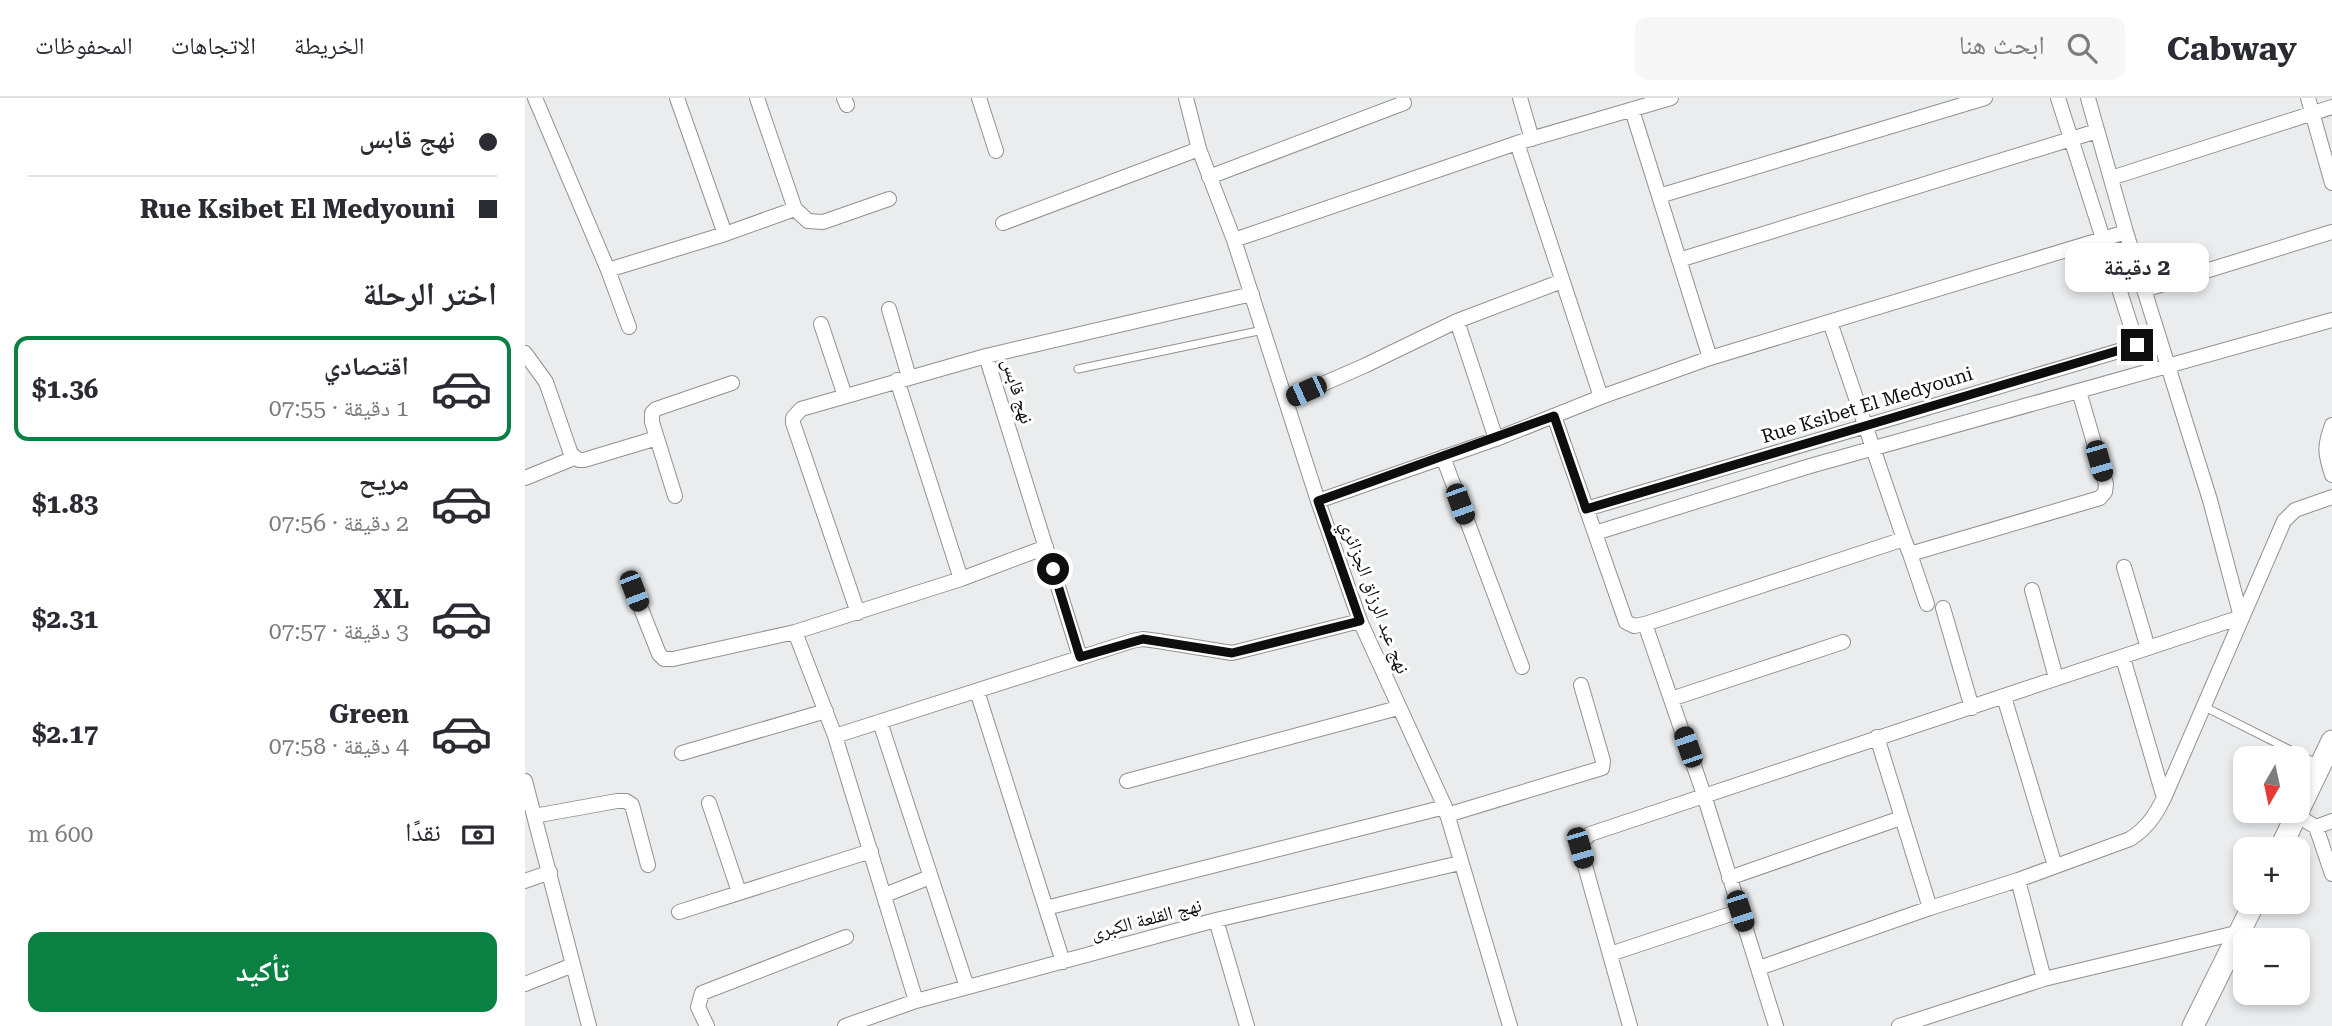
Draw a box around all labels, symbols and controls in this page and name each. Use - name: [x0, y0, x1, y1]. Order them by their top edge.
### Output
- search box: [1635, 17, 2125, 80]
- icon: search: [2063, 29, 2101, 67]
- text: Cabway: [2167, 29, 2297, 68]
- text: ابحث هنا: [1959, 30, 2045, 60]
- text: المحفوظات: [35, 32, 133, 60]
- text: الاتجاهات: [171, 32, 256, 60]
- text: الخريطة: [294, 32, 365, 60]
- text: نهج قابس: [359, 124, 455, 154]
- text: Rue Ksibet El Medyouni: [140, 194, 455, 224]
- callout: 2 دقيقة: [2065, 244, 2209, 292]
- text: 2 دقيقة: [2103, 254, 2171, 281]
- text: اختر الرحلة: [363, 275, 497, 313]
- route end: [2121, 329, 2153, 361]
- text: اقتصادي: [324, 351, 409, 381]
- street label: نهج قابس: [996, 355, 1039, 427]
- icon: car: [430, 357, 493, 420]
- street label: Rue Ksibet El Medyouni: [1759, 362, 1975, 448]
- car: [1283, 373, 1330, 409]
- text: $1.36: [32, 374, 98, 404]
- text: 1 دقيقة · 07:55: [269, 395, 409, 422]
- car: [2084, 438, 2115, 484]
- text: مريح: [359, 466, 409, 496]
- icon: car: [430, 472, 493, 535]
- car: [1443, 481, 1478, 527]
- text: $1.83: [32, 489, 98, 519]
- text: 2 دقيقة · 07:56: [269, 510, 409, 537]
- street label: نهج عبد الرزاق الجزائري: [1332, 517, 1415, 678]
- route start: [1037, 553, 1069, 585]
- car: [617, 568, 652, 614]
- text: XL: [373, 584, 409, 614]
- icon: car: [430, 587, 493, 650]
- text: $2.31: [32, 604, 98, 634]
- text: 3 دقيقة · 07:57: [269, 618, 409, 645]
- text: Green: [329, 699, 409, 729]
- icon: car: [430, 702, 493, 765]
- text: $2.17: [32, 719, 98, 749]
- car: [1672, 724, 1705, 770]
- text: 4 دقيقة · 07:58: [269, 733, 409, 760]
- north arrow: [2233, 746, 2310, 822]
- map controls: [2233, 746, 2310, 1005]
- icon: cash: [459, 816, 497, 854]
- text: نقدًا: [405, 817, 441, 847]
- text: 600 m: [28, 821, 93, 848]
- car: [1565, 825, 1596, 871]
- button: +: [2233, 837, 2310, 914]
- car: [1724, 888, 1757, 934]
- street label: نهج القلعة الكبرى: [1088, 893, 1204, 946]
- button: −: [2233, 928, 2310, 1005]
- button: تأكيد: [28, 932, 497, 1012]

